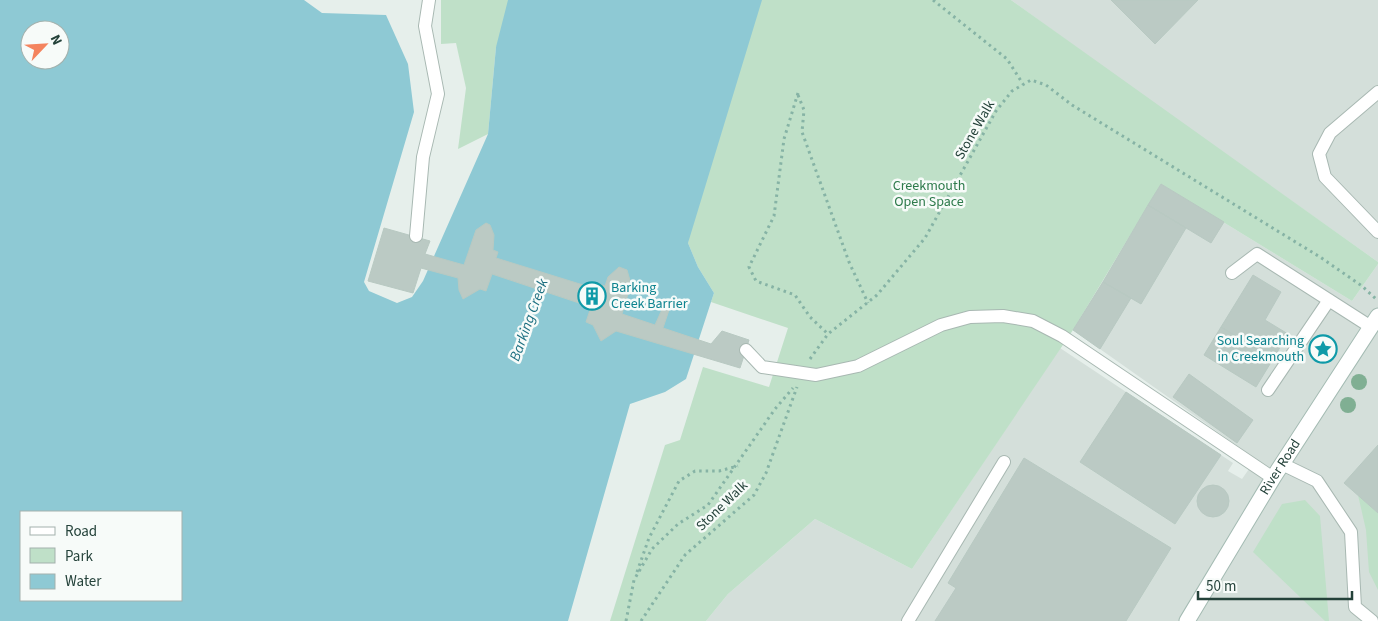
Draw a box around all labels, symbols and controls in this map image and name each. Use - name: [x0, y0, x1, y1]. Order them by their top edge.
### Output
- north arrow: [20, 20, 70, 70]
- text: N: [45, 31, 67, 48]
- street label: Stone Walk: [950, 97, 1000, 163]
- park label: Creekmouth Open Space: [893, 176, 965, 212]
- water label: Barking Creek: [504, 275, 554, 364]
- place label: Barking Creek Barrier: [611, 278, 688, 314]
- building icon: Barking Creek Barrier: [577, 281, 607, 311]
- place label: Soul Searching in Creekmouth: [1217, 331, 1304, 367]
- place icon: Soul Searching in Creekmouth: [1308, 334, 1338, 364]
- street label: River Road: [1255, 435, 1306, 499]
- street label: Stone Walk: [692, 476, 752, 536]
- legend: [20, 511, 182, 601]
- text: Road: [65, 521, 97, 542]
- text: Park: [65, 546, 94, 567]
- scale bar: [1198, 568, 1352, 600]
- text: Water: [65, 571, 102, 592]
- text: 50 m: [1206, 576, 1236, 597]

